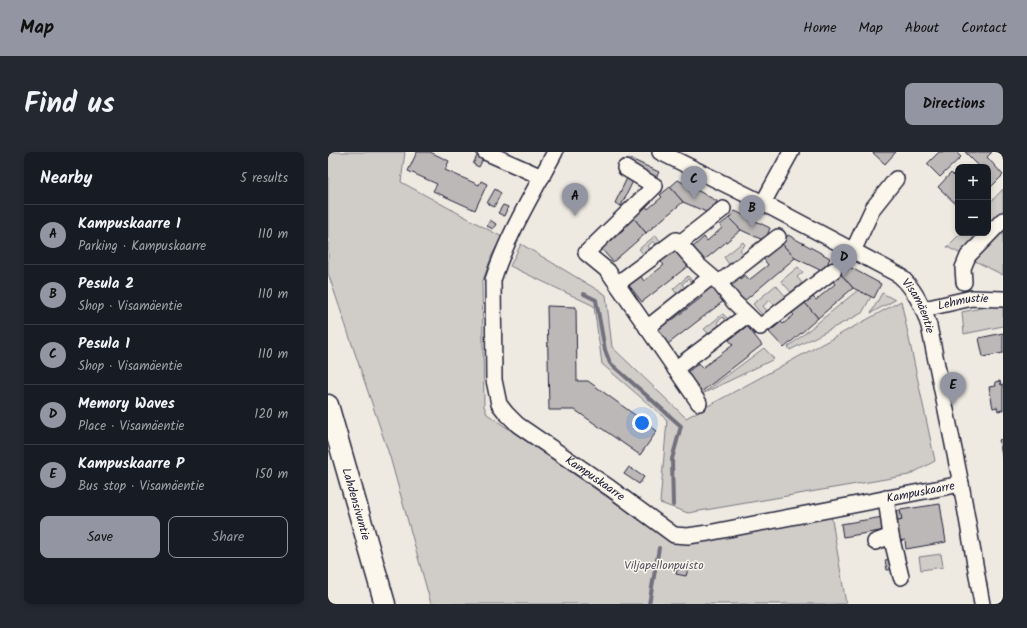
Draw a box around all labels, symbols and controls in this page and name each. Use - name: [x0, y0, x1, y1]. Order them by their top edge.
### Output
- text: Map: [20, 13, 54, 43]
- text: Home: [803, 17, 837, 39]
- text: Map: [859, 17, 883, 39]
- text: About: [905, 17, 939, 39]
- text: Contact: [961, 17, 1007, 39]
- text: Find us: [24, 82, 115, 127]
- button: Directions: [905, 83, 1003, 125]
- map controls: [955, 164, 991, 236]
- button: +: [955, 164, 991, 200]
- text: Nearby: [40, 165, 92, 192]
- pin: C: [681, 166, 707, 199]
- text: 5 results: [240, 168, 288, 189]
- pin: A: [562, 183, 588, 216]
- pin: B: [739, 195, 765, 228]
- button: −: [955, 200, 991, 236]
- text: Kampuskaarre 1: [78, 212, 181, 236]
- text: A: [49, 224, 57, 245]
- text: 110 m: [258, 224, 288, 245]
- text: Parking · Kampuskaarre: [78, 236, 206, 257]
- pin: D: [831, 244, 857, 277]
- text: Pesula 2: [78, 272, 134, 296]
- street label: Visamäentie: [897, 274, 940, 336]
- text: B: [49, 284, 57, 305]
- text: 110 m: [258, 284, 288, 305]
- street label: Lehmustie: [936, 288, 990, 315]
- text: Shop · Visamäentie: [78, 296, 182, 317]
- text: Pesula 1: [78, 332, 130, 356]
- text: C: [49, 344, 57, 365]
- text: 110 m: [258, 344, 288, 365]
- text: Shop · Visamäentie: [78, 356, 182, 377]
- pin: E: [940, 372, 966, 405]
- text: Memory Waves: [78, 392, 175, 416]
- text: D: [49, 404, 57, 425]
- text: 120 m: [254, 404, 288, 425]
- your location: [632, 413, 652, 433]
- text: Place · Visamäentie: [78, 416, 184, 437]
- street label: Kampuskaarre: [561, 451, 630, 506]
- text: Kampuskaarre P: [78, 452, 184, 476]
- text: E: [49, 464, 57, 485]
- text: 150 m: [255, 464, 288, 485]
- street label: Lahdensivuntie: [337, 466, 376, 543]
- text: Bus stop · Visamäentie: [78, 476, 204, 497]
- street label: Kampuskaarre: [885, 476, 957, 508]
- button: Save: [40, 516, 160, 558]
- button: Share: [168, 516, 288, 558]
- park label: Viljapellonpuisto: [624, 556, 704, 575]

